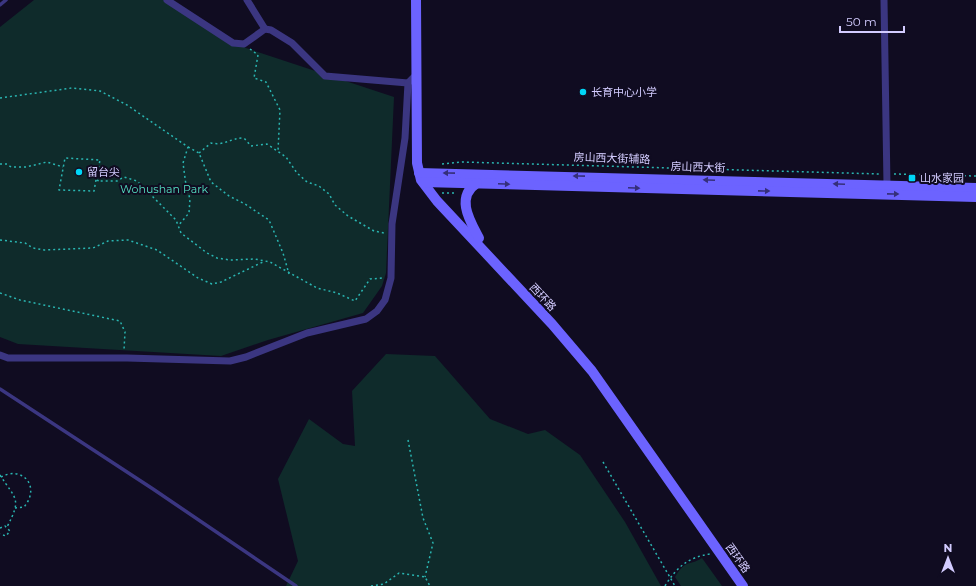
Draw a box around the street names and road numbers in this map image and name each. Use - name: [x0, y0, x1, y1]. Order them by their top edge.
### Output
- street label: 房山西大街辅路: [573, 150, 651, 166]
- street label: 房山西大街: [670, 159, 726, 175]
- street label: 西环路: [527, 280, 559, 314]
- street label: 西环路: [723, 540, 753, 576]

